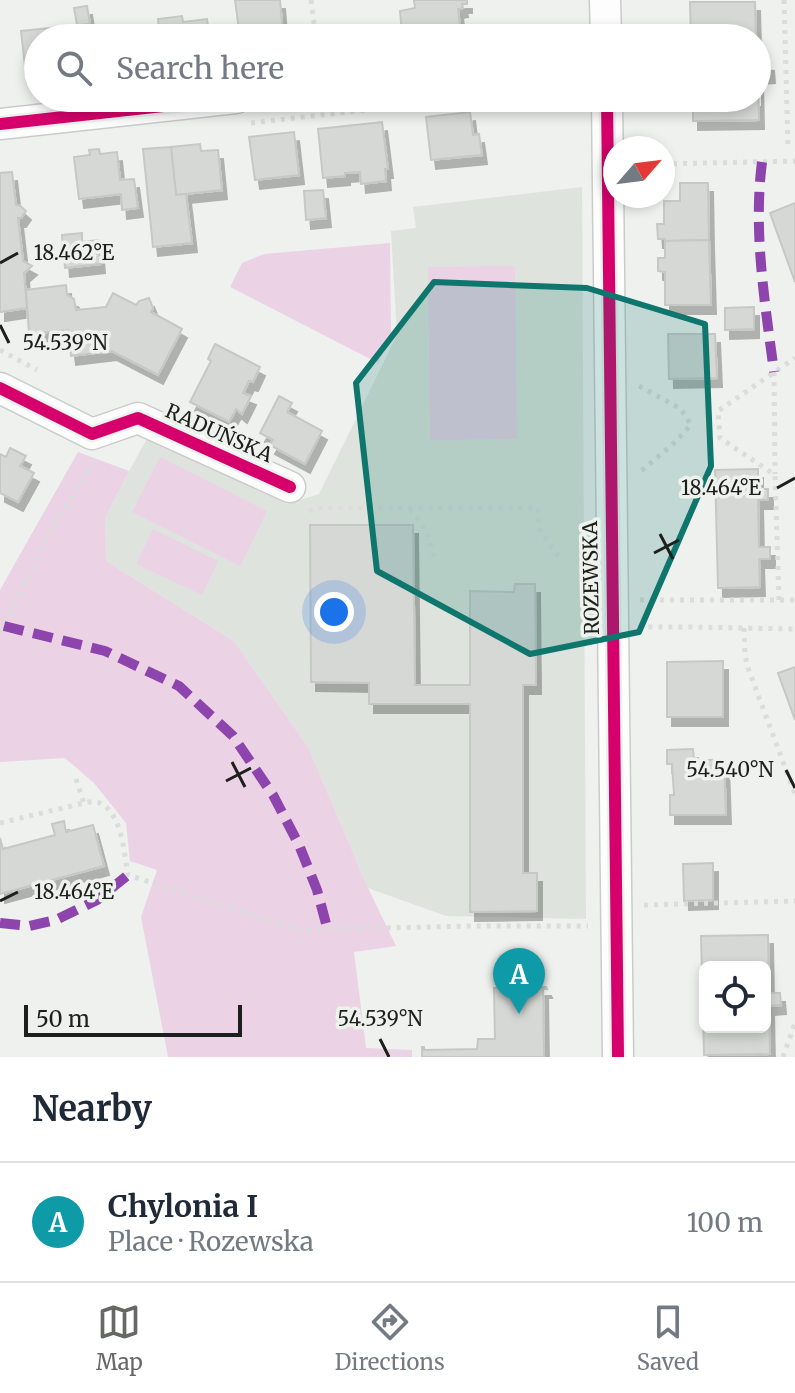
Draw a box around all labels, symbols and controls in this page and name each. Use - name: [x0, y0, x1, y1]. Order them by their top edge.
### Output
- search box: [24, 24, 771, 112]
- icon: search: [52, 46, 96, 90]
- text: Search here: [116, 49, 284, 87]
- north arrow: [603, 136, 675, 208]
- text: 18.462°E: [34, 240, 115, 265]
- text: 54.539°N: [22, 330, 108, 355]
- street label: RADUŃSKA: [162, 396, 278, 468]
- text: 18.464°E: [681, 475, 761, 500]
- street label: ROZEWSKA: [577, 520, 604, 635]
- your location: [314, 592, 354, 632]
- text: 54.540°N: [686, 757, 774, 782]
- text: 18.464°E: [34, 879, 114, 904]
- pin: A: [493, 948, 545, 1014]
- map controls: [699, 961, 771, 1033]
- button: locate: [699, 961, 771, 1033]
- scale bar: [24, 1001, 242, 1037]
- text: 50 m: [36, 1005, 90, 1033]
- text: 54.539°N: [337, 1006, 423, 1031]
- text: Nearby: [32, 1088, 152, 1130]
- text: Chylonia I: [108, 1187, 258, 1225]
- text: A: [49, 1206, 67, 1239]
- text: 100 m: [687, 1206, 763, 1239]
- text: Place · Rozewska: [108, 1225, 314, 1258]
- tab: Map: [96, 1300, 143, 1376]
- tab: Directions: [335, 1300, 445, 1376]
- tab: Saved: [637, 1300, 699, 1376]

